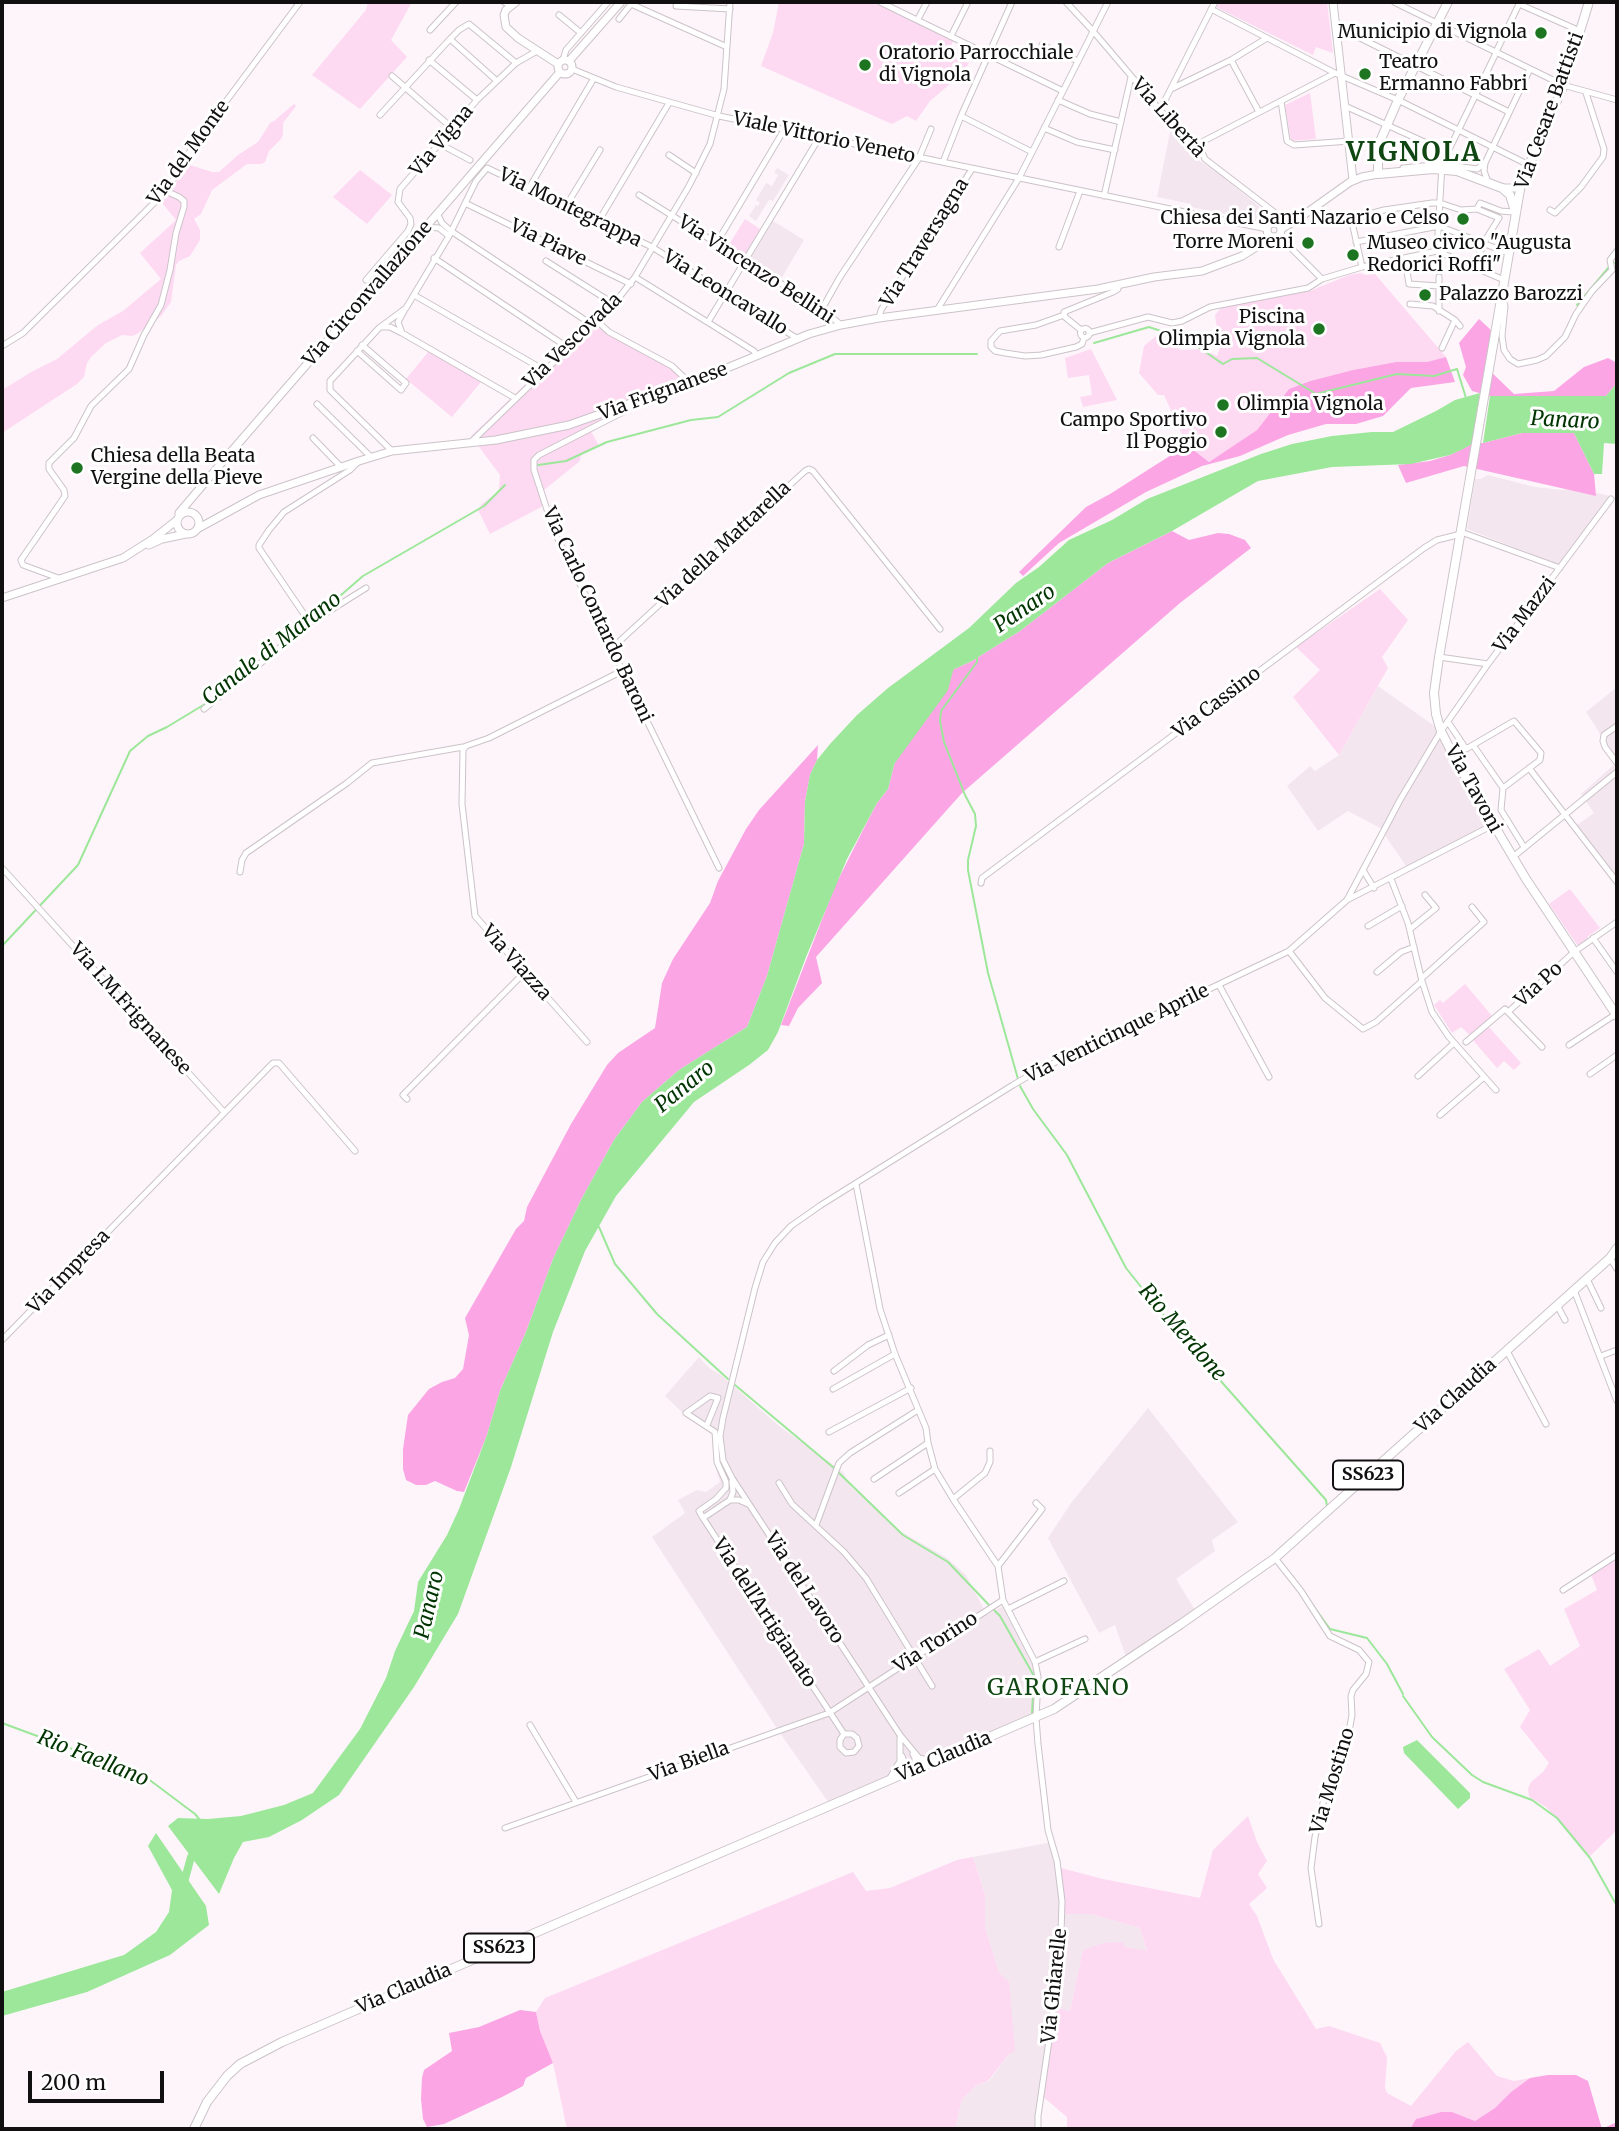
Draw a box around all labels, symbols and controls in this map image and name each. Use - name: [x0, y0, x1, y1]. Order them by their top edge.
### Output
- place label: Municipio di Vignola: [1337, 22, 1527, 44]
- marker: Municipio di Vignola: [1533, 25, 1549, 41]
- street label: Via Cesare Battisti: [1511, 29, 1589, 193]
- place label: Oratorio Parrocchiale di Vignola: [879, 43, 1073, 87]
- place label: Teatro Ermanno Fabbri: [1379, 52, 1528, 96]
- marker: Oratorio Parrocchiale di Vignola: [857, 57, 873, 73]
- marker: Teatro Ermanno Fabbri: [1357, 66, 1373, 82]
- street label: Via Libertà: [1126, 74, 1210, 162]
- street label: Via del Monte: [143, 96, 235, 210]
- street label: Via Vigna: [405, 101, 479, 181]
- street label: Viale Vittorio Veneto: [731, 108, 917, 168]
- district label: VIGNOLA: [1347, 138, 1481, 170]
- street label: Via Montegrappa: [495, 164, 645, 252]
- street label: Via Traversagna: [876, 174, 974, 312]
- place label: Chiesa dei Santi Nazario e Celso: [1161, 208, 1449, 230]
- street label: Via Vincenzo Bellini: [673, 211, 839, 329]
- marker: Chiesa dei Santi Nazario e Celso: [1455, 211, 1471, 227]
- street label: Via Piave: [506, 215, 590, 271]
- street label: Via Circonvallazione: [299, 217, 437, 371]
- place label: Torre Moreni: [1173, 232, 1294, 254]
- place label: Museo civico "Augusta Redorici Roffi": [1367, 233, 1571, 277]
- marker: Torre Moreni: [1300, 235, 1316, 251]
- street label: Via Leoncavallo: [659, 246, 791, 340]
- marker: Museo civico "Augusta Redorici Roffi": [1345, 247, 1361, 263]
- place label: Palazzo Barozzi: [1439, 284, 1583, 306]
- marker: Palazzo Barozzi: [1417, 287, 1433, 303]
- street label: Via Vescovada: [519, 289, 627, 393]
- place label: Piscina Olimpia Vignola: [1159, 307, 1305, 351]
- marker: Piscina Olimpia Vignola: [1311, 321, 1327, 337]
- street label: Via Frignanese: [595, 358, 731, 426]
- place label: Olimpia Vignola: [1237, 394, 1383, 416]
- marker: Olimpia Vignola: [1215, 397, 1231, 413]
- water label: Panaro: [1530, 407, 1600, 435]
- place label: Campo Sportivo Il Poggio: [1060, 410, 1207, 454]
- marker: Campo Sportivo Il Poggio: [1213, 424, 1229, 440]
- place label: Chiesa della Beata Vergine della Pieve: [91, 446, 262, 490]
- marker: Chiesa della Beata Vergine della Pieve: [69, 460, 85, 476]
- street label: Via della Mattarella: [652, 477, 796, 613]
- street label: Via Carlo Contardo Baroni: [537, 504, 657, 726]
- street label: Via Mazzi: [1489, 572, 1561, 658]
- water label: Panaro: [989, 579, 1061, 639]
- water label: Canale di Marano: [197, 587, 347, 711]
- street label: Via Cassino: [1168, 662, 1266, 744]
- street label: Via Tavoni: [1440, 741, 1506, 837]
- street label: Via Viazza: [476, 921, 556, 1005]
- street label: Via I.M.Frignanese: [65, 938, 195, 1080]
- street label: Via Po: [1510, 958, 1568, 1012]
- street label: Via Venticinque Aprile: [1021, 980, 1213, 1088]
- water label: Panaro: [650, 1055, 720, 1119]
- street label: Via Impresa: [23, 1225, 115, 1319]
- water label: Rio Merdone: [1133, 1279, 1231, 1387]
- street label: Via Claudia: [1411, 1354, 1501, 1438]
- road number: SS623: [1333, 1460, 1403, 1490]
- street label: Via del Lavoro: [760, 1528, 848, 1648]
- street label: Via dell'Artigianato: [707, 1534, 821, 1692]
- water label: Panaro: [410, 1569, 450, 1641]
- street label: Via Torino: [890, 1607, 982, 1679]
- district label: GAROFANO: [988, 1674, 1130, 1702]
- water label: Rio Faellano: [34, 1725, 152, 1793]
- street label: Via Mostino: [1306, 1725, 1360, 1837]
- street label: Via Claudia: [893, 1727, 995, 1787]
- street label: Via Biella: [646, 1737, 732, 1787]
- street label: Via Ghiarelle: [1038, 1927, 1072, 2045]
- road number: SS623: [464, 1934, 534, 1962]
- street label: Via Claudia: [353, 1959, 455, 2019]
- scale bar: [32, 2058, 168, 2102]
- text: 200 m: [41, 2069, 106, 2096]

